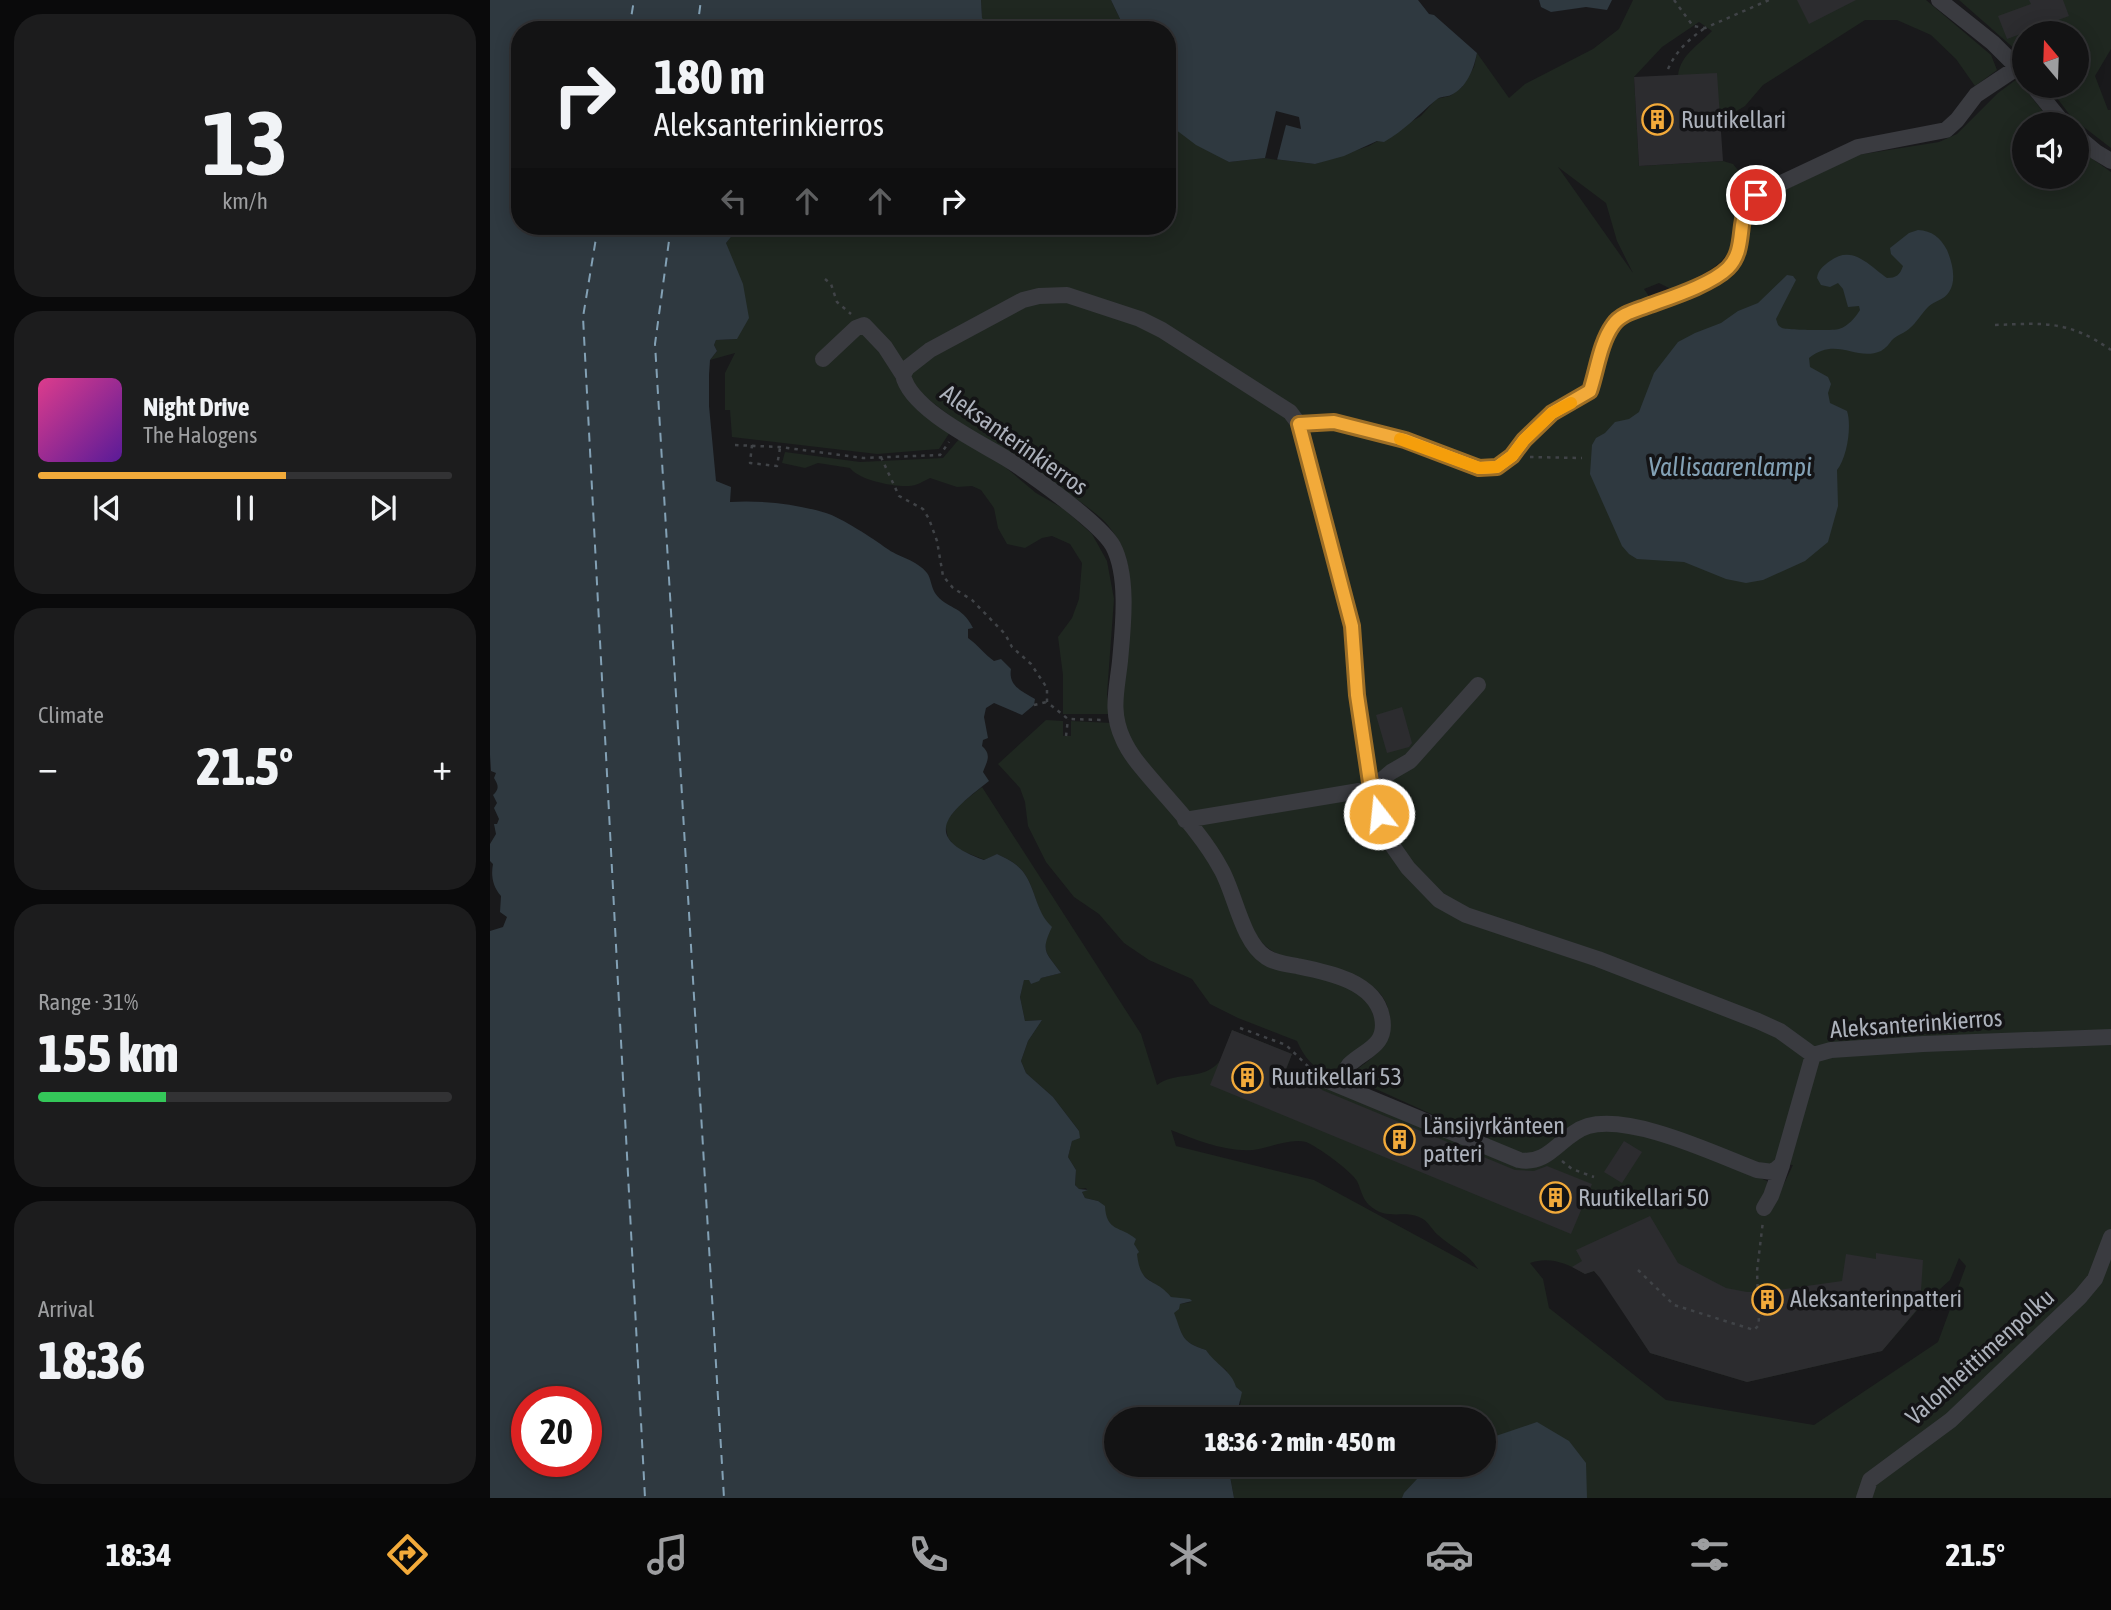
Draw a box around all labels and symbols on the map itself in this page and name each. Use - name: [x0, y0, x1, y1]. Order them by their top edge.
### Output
- north arrow: [2012, 21, 2090, 98]
- building icon: Ruutikellari: [1641, 103, 1675, 137]
- place label: Ruutikellari: [1681, 106, 1786, 133]
- pin: [1726, 165, 1786, 225]
- street label: Aleksanterinkierros: [936, 379, 1093, 500]
- water label: Vallisaarenlampi: [1648, 452, 1812, 482]
- position arrow: [1342, 777, 1416, 851]
- street label: Aleksanterinkierros: [1829, 1004, 2003, 1043]
- building icon: Ruutikellari 53: [1231, 1060, 1265, 1094]
- place label: Ruutikellari 53: [1271, 1063, 1402, 1090]
- place label: Länsijyrkänteen patteri: [1423, 1112, 1565, 1167]
- building icon: Länsijyrkänteen patteri: [1383, 1123, 1417, 1157]
- building icon: Ruutikellari 50: [1538, 1181, 1572, 1215]
- place label: Ruutikellari 50: [1578, 1184, 1709, 1211]
- building icon: Aleksanterinpatteri: [1750, 1282, 1784, 1316]
- street label: Valonheittimenpolku: [1900, 1283, 2059, 1430]
- place label: Aleksanterinpatteri: [1790, 1285, 1962, 1312]
- speed limit sign: 20: [511, 1386, 602, 1477]

